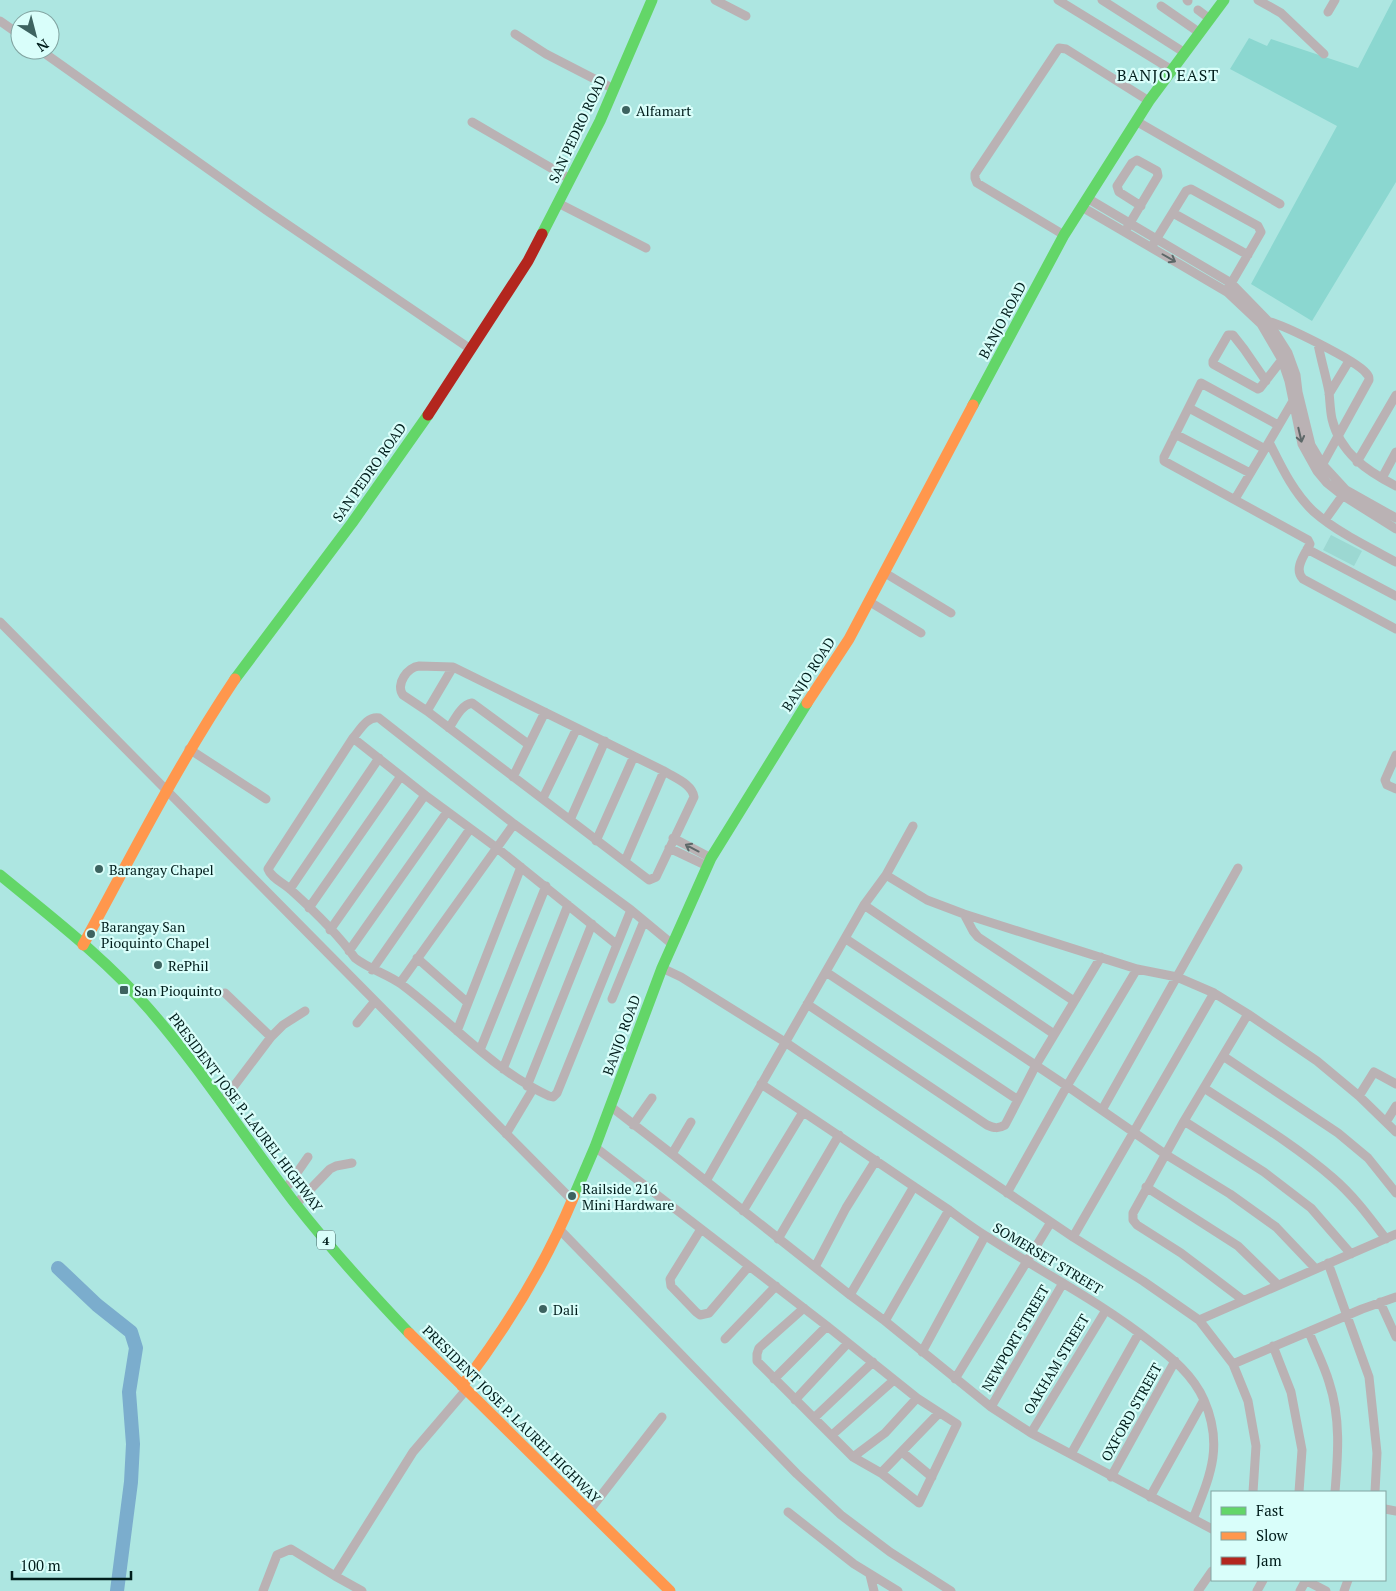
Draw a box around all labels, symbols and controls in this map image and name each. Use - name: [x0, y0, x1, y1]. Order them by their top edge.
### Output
- north arrow: [10, 10, 60, 60]
- text: N: [33, 35, 53, 57]
- district label: BANJO EAST: [1117, 64, 1219, 86]
- street label: SAN PEDRO ROAD: [544, 72, 610, 186]
- place label: Alfamart: [636, 101, 692, 120]
- marker: Alfamart: [620, 104, 632, 116]
- one-way arrow: [1162, 253, 1176, 263]
- street label: BANJO ROAD: [974, 278, 1030, 362]
- street label: SAN PEDRO ROAD: [328, 419, 410, 525]
- one-way arrow: [1296, 426, 1305, 442]
- street label: BANJO ROAD: [777, 633, 839, 715]
- one-way arrow: [685, 843, 700, 852]
- place label: Barangay Chapel: [109, 860, 214, 879]
- marker: Barangay Chapel: [93, 863, 105, 875]
- place label: Barangay San Pioquinto Chapel: [101, 917, 209, 952]
- marker: Barangay San Pioquinto Chapel: [85, 928, 97, 940]
- place label: RePhil: [168, 956, 209, 975]
- marker: RePhil: [152, 959, 164, 971]
- place label: San Pioquinto: [134, 981, 222, 1000]
- marker: San Pioquinto: [118, 984, 130, 996]
- street label: BANJO ROAD: [598, 992, 644, 1078]
- street label: PRESIDENT JOSE P. LAUREL HIGHWAY: [165, 1009, 328, 1216]
- place label: Railside 216 Mini Hardware: [582, 1179, 674, 1214]
- marker: Railside 216 Mini Hardware: [566, 1190, 578, 1202]
- street label: SOMERSET STREET: [990, 1218, 1107, 1298]
- road number: 4: [317, 1230, 335, 1250]
- street label: NEWPORT STREET: [977, 1281, 1053, 1395]
- place label: Dali: [553, 1300, 578, 1319]
- marker: Dali: [537, 1303, 549, 1315]
- street label: OAKHAM STREET: [1019, 1310, 1094, 1418]
- street label: PRESIDENT JOSE P. LAUREL HIGHWAY: [419, 1321, 606, 1508]
- street label: OXFORD STREET: [1096, 1359, 1166, 1465]
- legend: [1211, 1491, 1386, 1581]
- text: Fast: [1256, 1500, 1284, 1520]
- text: Slow: [1256, 1525, 1289, 1545]
- scale bar: [12, 1548, 131, 1580]
- text: Jam: [1256, 1550, 1282, 1570]
- text: 100 m: [20, 1555, 61, 1575]

